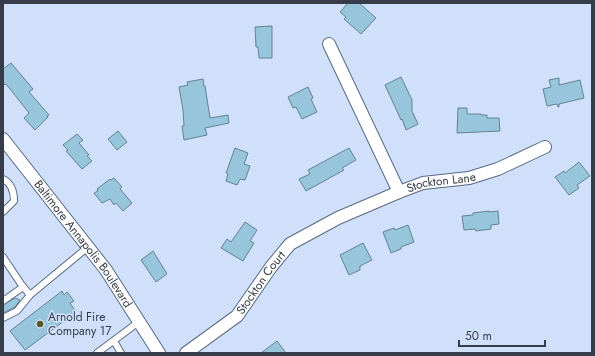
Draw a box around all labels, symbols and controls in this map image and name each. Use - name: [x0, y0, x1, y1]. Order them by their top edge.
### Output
- street label: Stockton Lane: [404, 167, 478, 197]
- street label: Baltimore Annapolis Boulevard: [29, 176, 137, 311]
- street label: Stockton Court: [232, 247, 290, 318]
- place label: Arnold Fire Company 17: [48, 308, 112, 340]
- marker: Arnold Fire Company 17: [35, 319, 45, 329]
- scale bar: [459, 322, 545, 348]
- text: 50 m: [465, 327, 492, 345]

